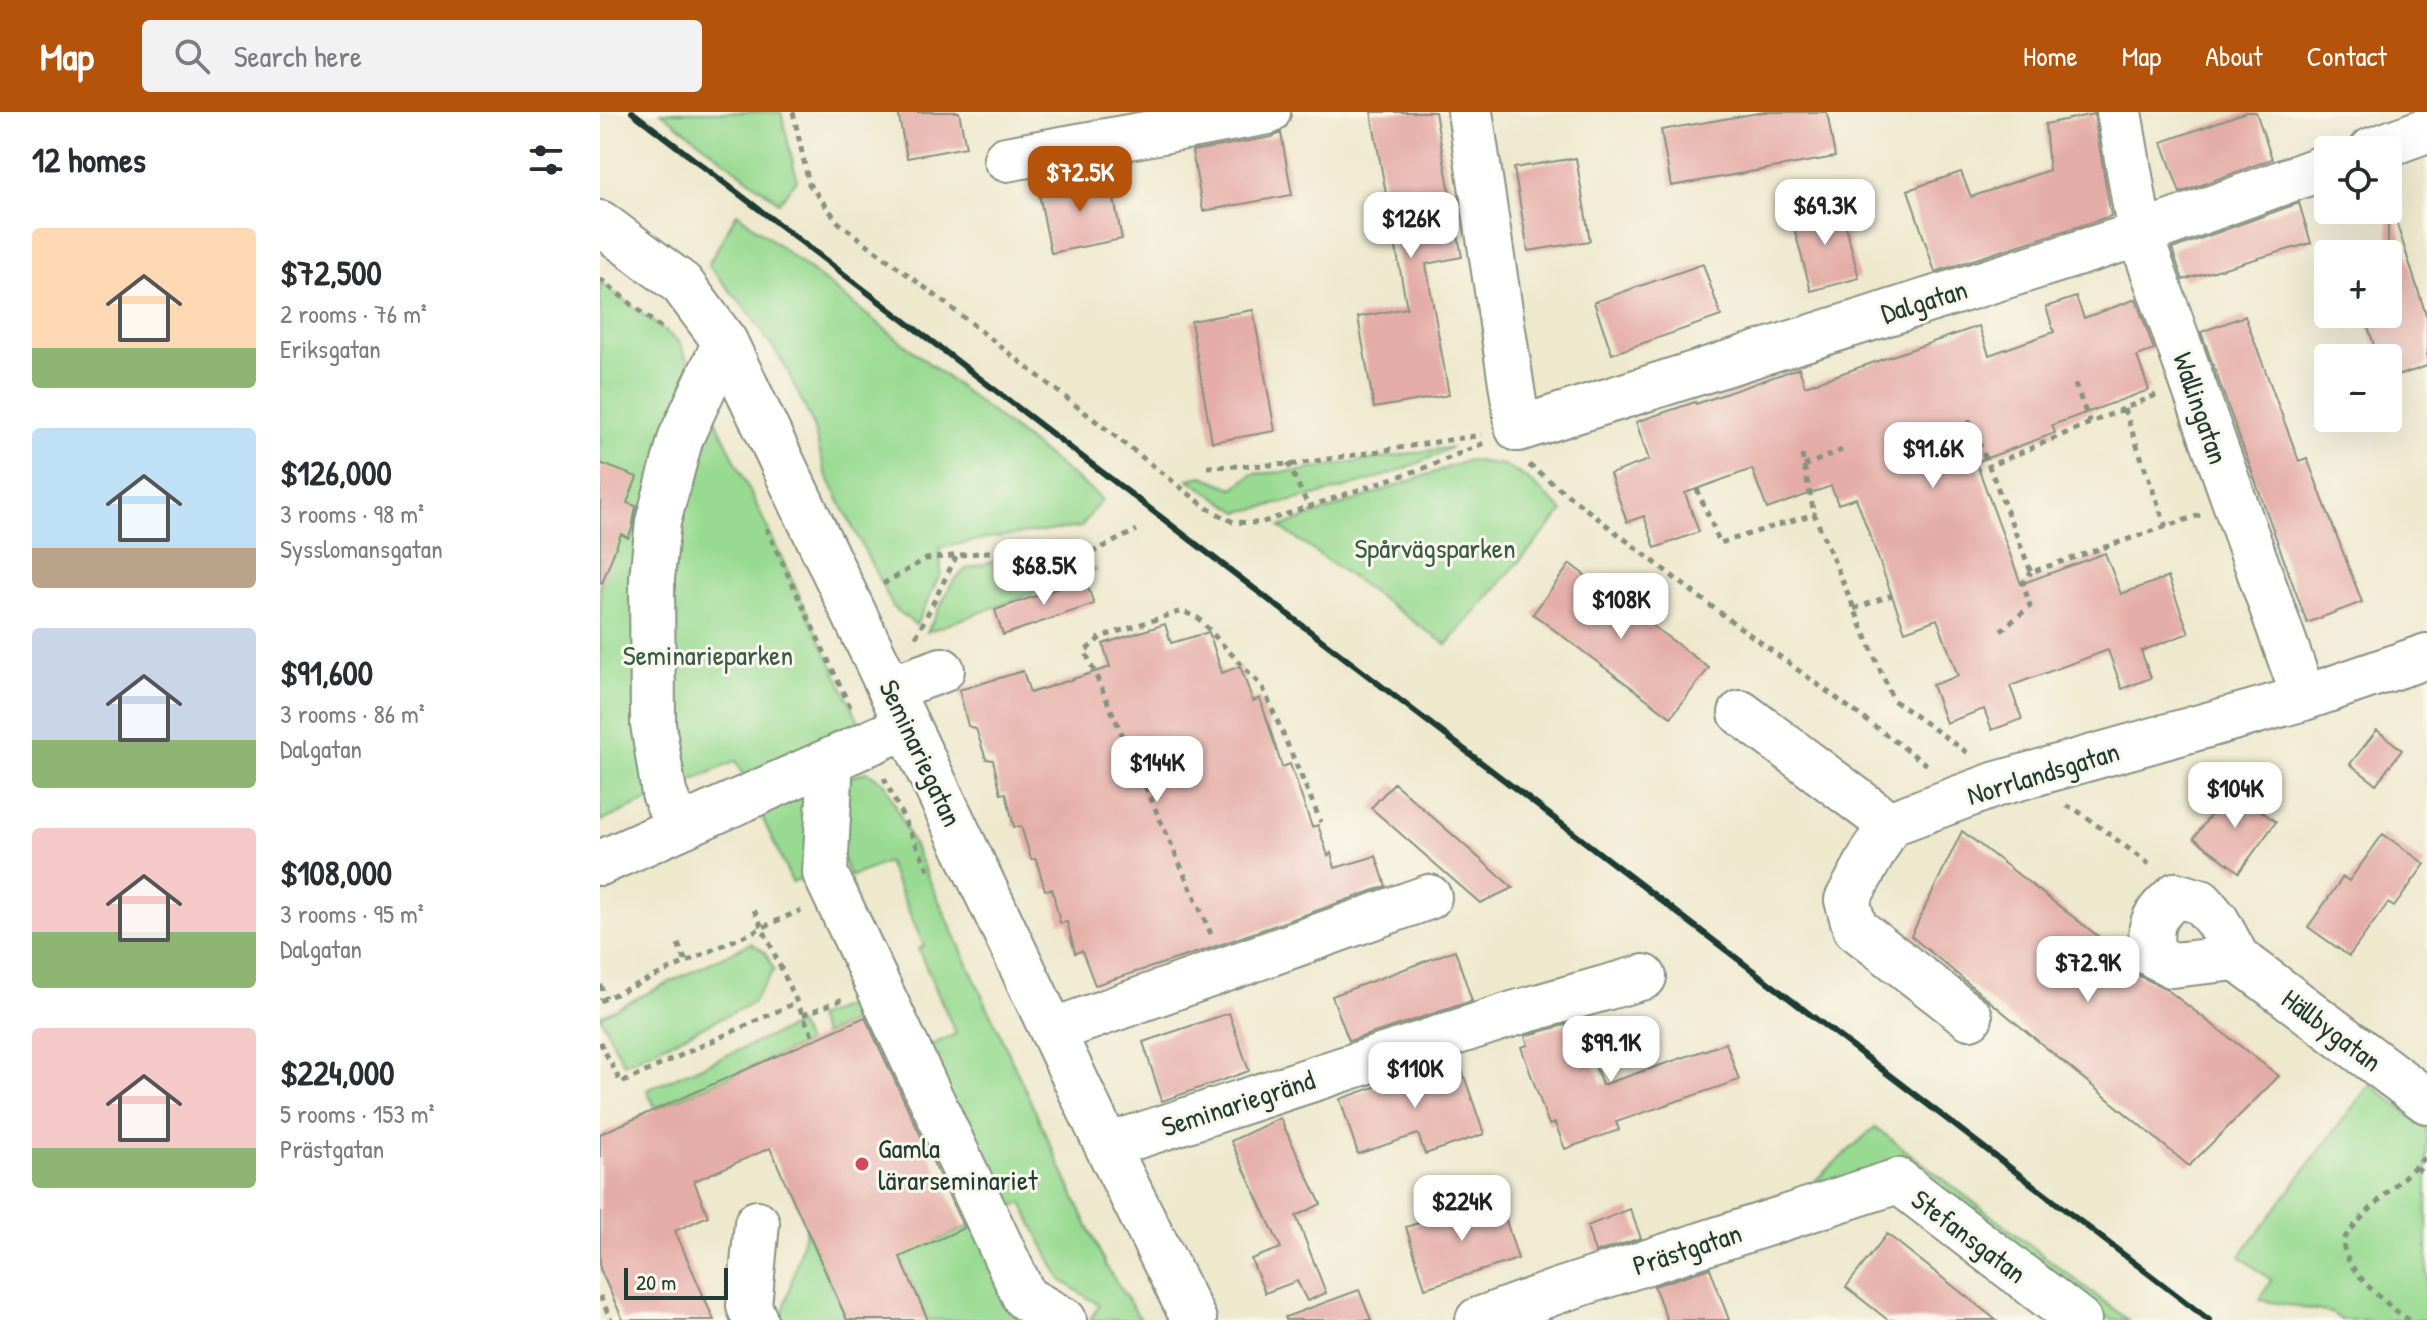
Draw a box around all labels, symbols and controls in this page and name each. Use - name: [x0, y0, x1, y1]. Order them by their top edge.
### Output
- search box: [142, 20, 702, 92]
- text: Map: [40, 30, 94, 82]
- icon: search: [170, 34, 214, 78]
- text: Search here: [234, 36, 362, 76]
- text: Home: [2023, 37, 2078, 75]
- text: Map: [2122, 37, 2161, 75]
- text: About: [2205, 37, 2263, 75]
- text: Contact: [2307, 37, 2387, 75]
- map controls: [2314, 136, 2402, 432]
- button: locate: [2314, 136, 2402, 224]
- text: 12 homes: [32, 137, 146, 183]
- icon: filters: [524, 138, 568, 182]
- pin: $72.5K: [1015, 146, 1145, 214]
- text: $72.5K: [1046, 154, 1114, 189]
- pin: $69.3K: [1760, 179, 1890, 247]
- text: $69.3K: [1793, 187, 1857, 222]
- pin: $126K: [1355, 192, 1467, 260]
- text: $126K: [1382, 200, 1440, 235]
- button: +: [2314, 240, 2402, 328]
- text: $72,500: [280, 250, 382, 296]
- icon: home: [96, 260, 192, 356]
- street label: Dalgatan: [1876, 270, 1972, 332]
- text: 2 rooms · 76 m²: [280, 296, 427, 331]
- text: Eriksgatan: [280, 331, 381, 366]
- button: −: [2314, 344, 2402, 432]
- street label: Wallingatan: [2164, 347, 2238, 469]
- pin: $91.6K: [1868, 422, 1998, 490]
- text: $91.6K: [1902, 430, 1964, 465]
- text: $126,000: [280, 450, 392, 496]
- icon: home: [96, 460, 192, 556]
- text: 3 rooms · 98 m²: [280, 496, 424, 531]
- park label: Spårvägsparken: [1354, 529, 1516, 567]
- text: Sysslomansgatan: [280, 531, 443, 566]
- pin: $68.5K: [979, 539, 1109, 607]
- text: $68.5K: [1012, 547, 1076, 582]
- pin: $108K: [1565, 573, 1677, 641]
- text: $108K: [1591, 581, 1651, 616]
- park label: Seminarieparken: [623, 636, 793, 674]
- text: $91,600: [280, 650, 373, 696]
- icon: home: [96, 660, 192, 756]
- street label: Seminariegatan: [870, 673, 972, 833]
- text: 3 rooms · 86 m²: [280, 696, 425, 731]
- text: Dalgatan: [280, 731, 362, 766]
- street label: Norrlandsgatan: [1962, 732, 2124, 814]
- pin: $144K: [1101, 736, 1213, 804]
- text: $144K: [1129, 744, 1185, 779]
- pin: $104K: [2179, 762, 2291, 830]
- text: $104K: [2206, 770, 2264, 805]
- text: $108,000: [280, 850, 392, 896]
- icon: home: [96, 860, 192, 956]
- text: 3 rooms · 95 m²: [280, 896, 424, 931]
- text: Dalgatan: [280, 931, 362, 966]
- pin: $72.9K: [2023, 936, 2153, 1004]
- text: $72.9K: [2055, 944, 2121, 979]
- street label: Hällbygatan: [2274, 980, 2390, 1080]
- pin: $99.1K: [1546, 1016, 1676, 1084]
- text: $99.1K: [1581, 1024, 1641, 1059]
- pin: $110K: [1359, 1042, 1471, 1110]
- text: $224,000: [280, 1050, 394, 1096]
- text: $110K: [1386, 1050, 1444, 1085]
- icon: home: [96, 1060, 192, 1156]
- street label: Seminariegränd: [1157, 1060, 1320, 1146]
- text: 5 rooms · 153 m²: [280, 1096, 435, 1131]
- place label: Gamla lärarseminariet: [878, 1129, 1038, 1199]
- text: Prästgatan: [280, 1131, 384, 1166]
- marker: Gamla lärarseminariet: [853, 1155, 871, 1173]
- pin: $224K: [1406, 1175, 1518, 1243]
- street label: Stefansgatan: [1904, 1180, 2034, 1292]
- text: $224K: [1432, 1183, 1492, 1218]
- street label: Prästgatan: [1628, 1214, 1746, 1284]
- scale bar: [624, 1264, 728, 1300]
- text: 20 m: [636, 1267, 676, 1297]

